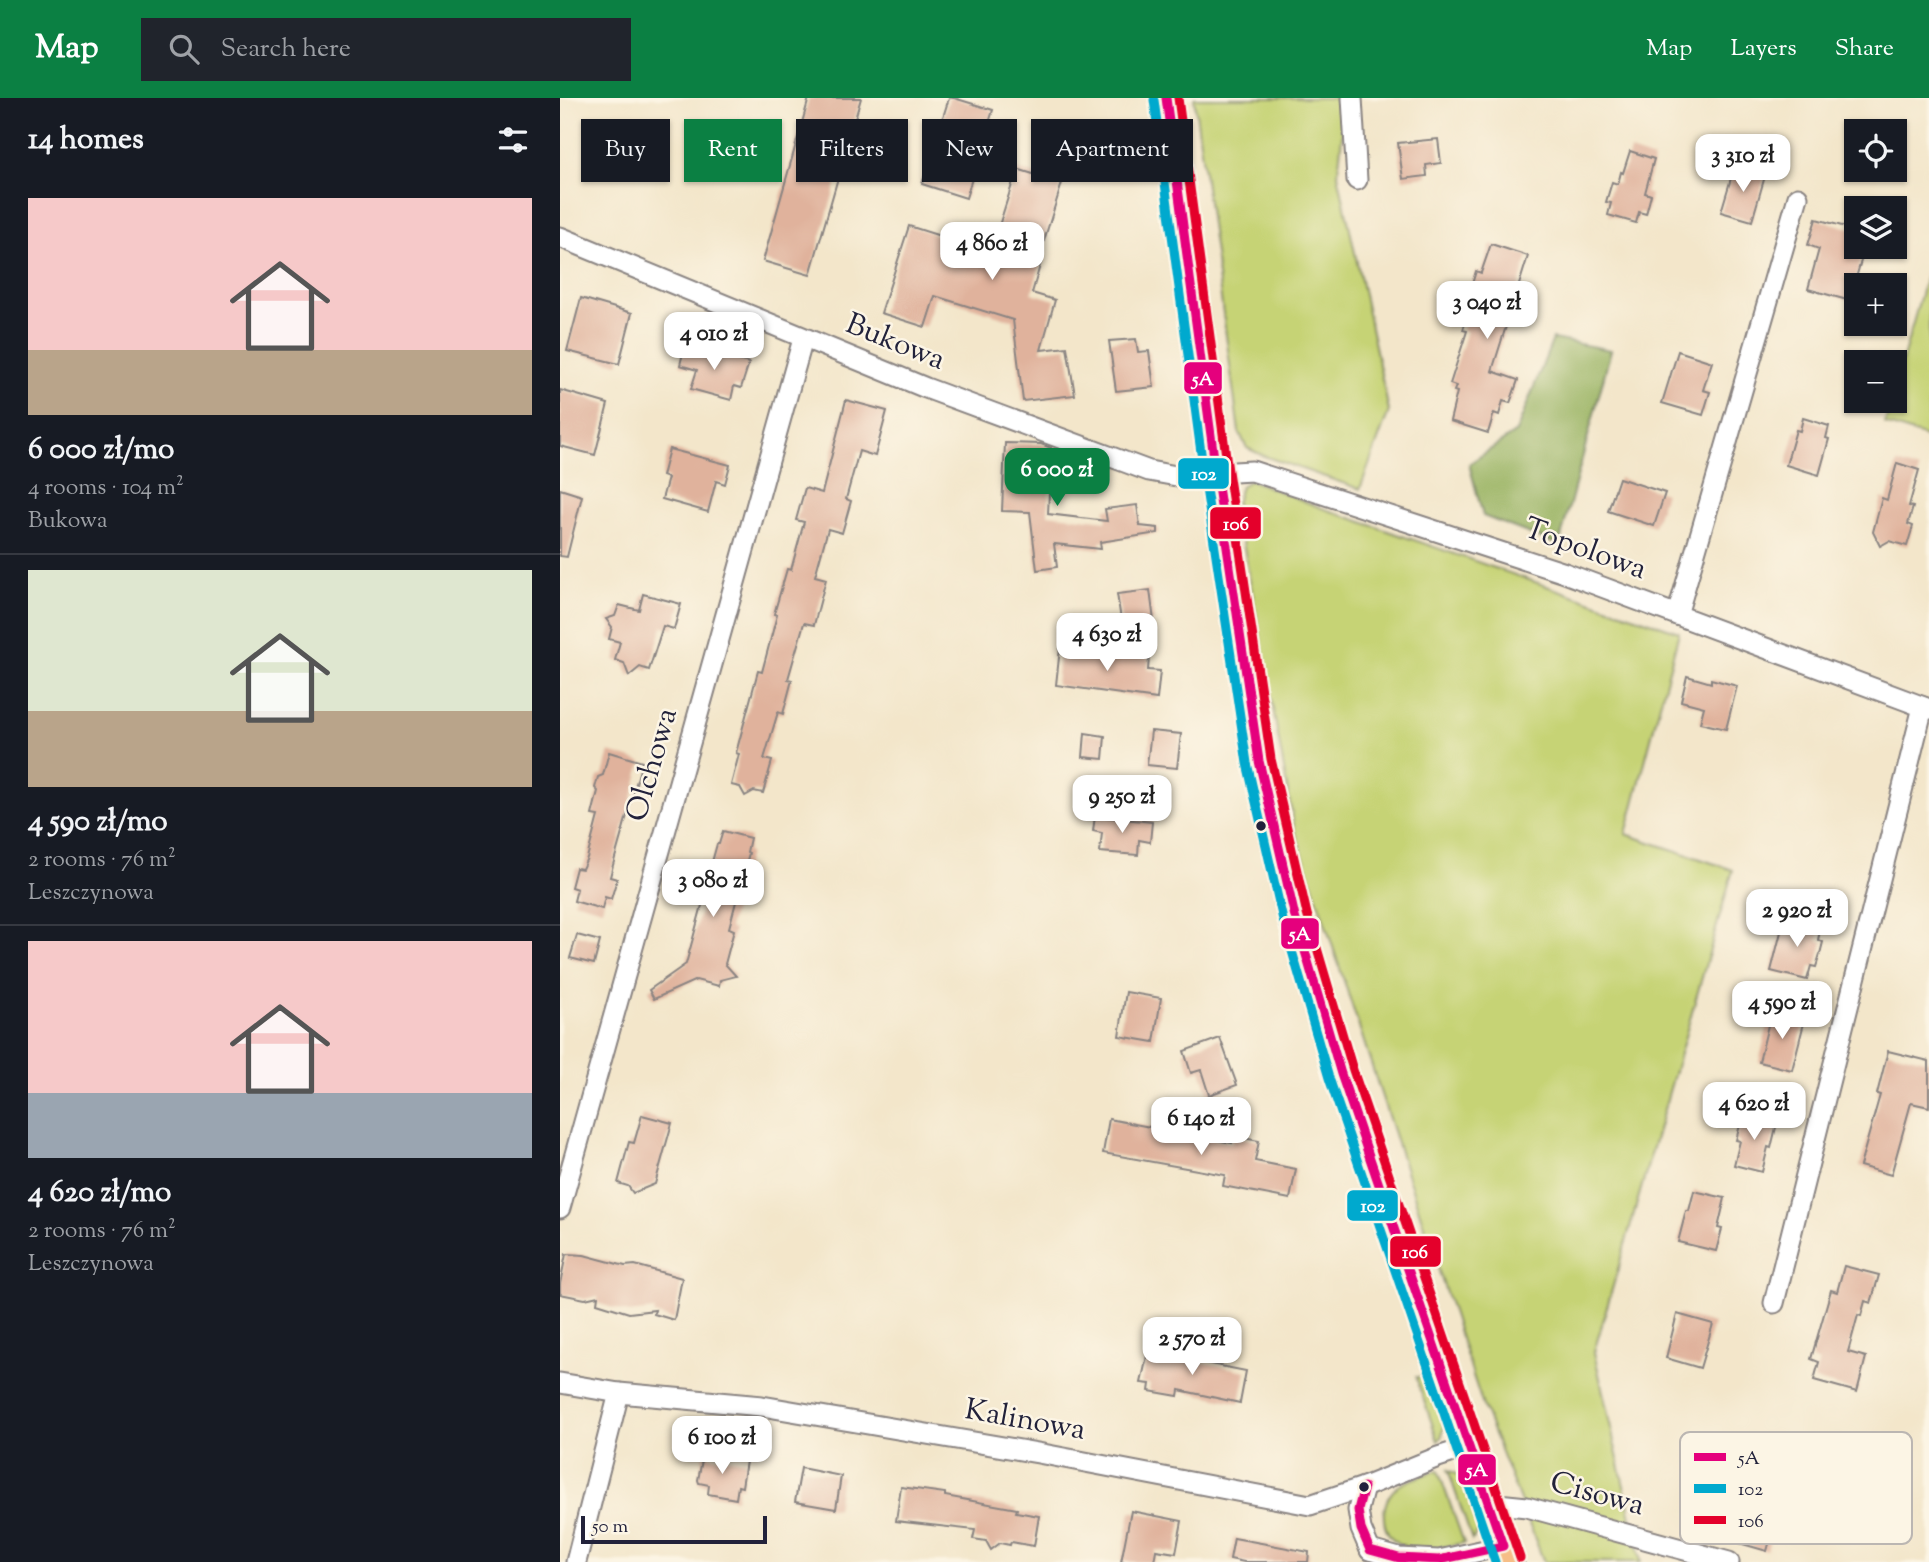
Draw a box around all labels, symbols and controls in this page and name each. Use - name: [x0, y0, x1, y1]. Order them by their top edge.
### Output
- search box: [141, 18, 631, 81]
- text: Map: [35, 25, 99, 73]
- icon: search: [165, 30, 203, 68]
- text: Search here: [221, 31, 351, 68]
- text: Map: [1646, 32, 1692, 66]
- text: Layers: [1730, 32, 1797, 66]
- text: Share: [1835, 32, 1894, 66]
- text: 14 homes: [28, 119, 144, 162]
- chip: Buy: [581, 119, 670, 182]
- chip: Rent: [684, 119, 782, 182]
- chip: Filters: [796, 119, 908, 182]
- chip: New: [922, 119, 1017, 182]
- chip: Apartment: [1031, 119, 1193, 182]
- map controls: [1844, 119, 1907, 413]
- button: locate: [1844, 119, 1907, 182]
- icon: filters: [494, 121, 532, 159]
- pin: 3 310 zł: [1671, 134, 1815, 194]
- text: 3 310 zł: [1711, 140, 1775, 173]
- button: layers: [1844, 196, 1907, 259]
- pin: 4 860 zł: [920, 222, 1064, 282]
- text: 4 860 zł: [956, 228, 1028, 261]
- icon: home: [217, 243, 343, 369]
- button: +: [1844, 273, 1907, 336]
- pin: 3 040 zł: [1415, 282, 1559, 341]
- text: 3 040 zł: [1453, 287, 1521, 320]
- street label: Bukowa: [839, 304, 951, 382]
- pin: 4 010 zł: [642, 313, 786, 372]
- text: 4 010 zł: [680, 318, 748, 351]
- button: −: [1844, 350, 1907, 413]
- line badge: 5A: [1183, 361, 1223, 395]
- text: 5A: [1190, 367, 1215, 394]
- text: 6 000 zł/mo: [28, 429, 174, 472]
- pin: 6 000 zł: [985, 448, 1129, 508]
- text: 6 000 zł: [1021, 454, 1093, 487]
- line badge: 102: [1177, 457, 1230, 490]
- text: 102: [1191, 462, 1217, 489]
- text: 4 rooms · 104 m²: [28, 472, 184, 505]
- text: Bukowa: [28, 505, 108, 538]
- line badge: 106: [1209, 506, 1262, 540]
- street label: Topolowa: [1518, 508, 1652, 592]
- text: 106: [1223, 512, 1249, 539]
- pin: 4 630 zł: [1035, 614, 1179, 673]
- icon: home: [217, 615, 343, 741]
- text: 4 630 zł: [1072, 619, 1142, 652]
- street label: Olchowa: [616, 703, 690, 827]
- pin: 9 250 zł: [1050, 776, 1194, 835]
- text: 9 250 zł: [1089, 781, 1155, 814]
- text: 4 590 zł/mo: [28, 801, 168, 844]
- unlabelled marker: [1254, 819, 1268, 833]
- text: 2 rooms · 76 m²: [28, 844, 176, 877]
- pin: 3 080 zł: [641, 860, 785, 919]
- text: 3 080 zł: [678, 865, 748, 898]
- text: Leszczynowa: [28, 877, 154, 910]
- pin: 2 920 zł: [1725, 890, 1869, 949]
- text: 2 920 zł: [1762, 895, 1832, 928]
- line badge: 5A: [1280, 917, 1320, 950]
- text: 5A: [1287, 922, 1312, 949]
- pin: 4 590 zł: [1710, 982, 1854, 1041]
- icon: home: [217, 986, 343, 1112]
- text: 4 590 zł: [1748, 987, 1816, 1020]
- pin: 4 620 zł: [1682, 1082, 1826, 1142]
- text: 4 620 zł: [1719, 1088, 1789, 1121]
- pin: 6 140 zł: [1129, 1098, 1273, 1157]
- text: 6 140 zł: [1167, 1103, 1235, 1136]
- text: 4 620 zł/mo: [28, 1172, 171, 1215]
- line badge: 102: [1346, 1189, 1399, 1222]
- text: 102: [1360, 1194, 1386, 1221]
- text: 2 rooms · 76 m²: [28, 1215, 176, 1248]
- line badge: 106: [1389, 1235, 1442, 1268]
- text: 106: [1402, 1240, 1428, 1267]
- text: Leszczynowa: [28, 1248, 154, 1281]
- pin: 2 570 zł: [1120, 1318, 1264, 1377]
- text: 2 570 zł: [1159, 1323, 1225, 1356]
- street label: Kalinowa: [961, 1389, 1089, 1453]
- pin: 6 100 zł: [650, 1416, 794, 1476]
- text: 6 100 zł: [688, 1422, 756, 1455]
- legend: [1680, 1432, 1912, 1544]
- text: 5A: [1737, 1446, 1760, 1473]
- line badge: 5A: [1457, 1453, 1497, 1486]
- text: 5A: [1464, 1458, 1489, 1485]
- street label: Cisowa: [1545, 1462, 1649, 1528]
- text: 102: [1738, 1477, 1763, 1504]
- unlabelled marker: [1357, 1480, 1371, 1494]
- text: 106: [1738, 1509, 1764, 1536]
- scale bar: [581, 1513, 766, 1545]
- text: 50 m: [592, 1514, 628, 1541]

